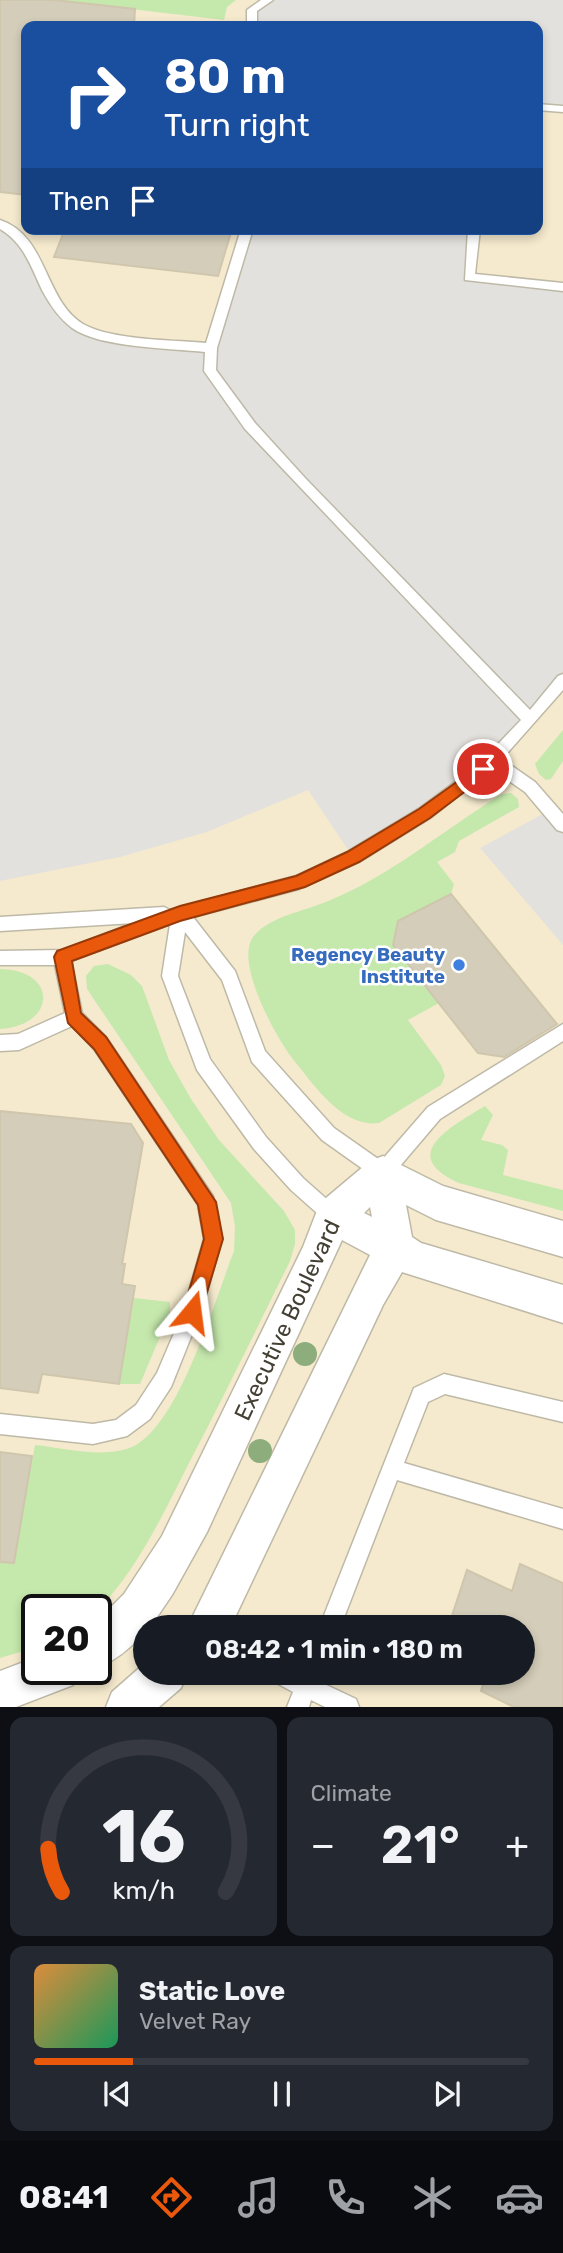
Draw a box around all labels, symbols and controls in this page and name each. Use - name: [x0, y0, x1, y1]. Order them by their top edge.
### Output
- text: 80 m: [164, 47, 286, 105]
- icon: right: [49, 49, 140, 140]
- text: Turn right: [164, 106, 309, 144]
- icon: arrive: [124, 182, 162, 220]
- text: Then: [49, 186, 110, 217]
- pin: [453, 739, 513, 799]
- icon: arrive: [464, 750, 502, 788]
- place label: Regency Beauty Institute: [291, 943, 446, 988]
- marker: Regency Beauty Institute: [451, 957, 467, 973]
- street label: Executive Boulevard: [228, 1215, 346, 1425]
- position arrow: [155, 1275, 229, 1349]
- speed limit sign: 20: [21, 1594, 112, 1685]
- text: 08:42 · 1 min · 180 m: [205, 1634, 463, 1665]
- text: Climate: [311, 1779, 392, 1807]
- text: 16: [101, 1795, 185, 1881]
- text: 21°: [381, 1814, 460, 1876]
- text: −: [311, 1822, 335, 1868]
- text: +: [505, 1822, 529, 1868]
- text: km/h: [112, 1876, 174, 1905]
- text: Static Love: [139, 1976, 285, 2007]
- text: Velvet Ray: [139, 2007, 251, 2035]
- icon: previous: [98, 2075, 136, 2113]
- icon: pause: [263, 2075, 301, 2113]
- icon: next: [428, 2075, 466, 2113]
- icon: directions: [147, 2173, 196, 2222]
- icon: music: [234, 2173, 283, 2222]
- icon: phone: [321, 2173, 370, 2222]
- icon: climate: [408, 2173, 457, 2222]
- icon: car: [495, 2173, 544, 2222]
- text: 08:41: [19, 2178, 109, 2216]

